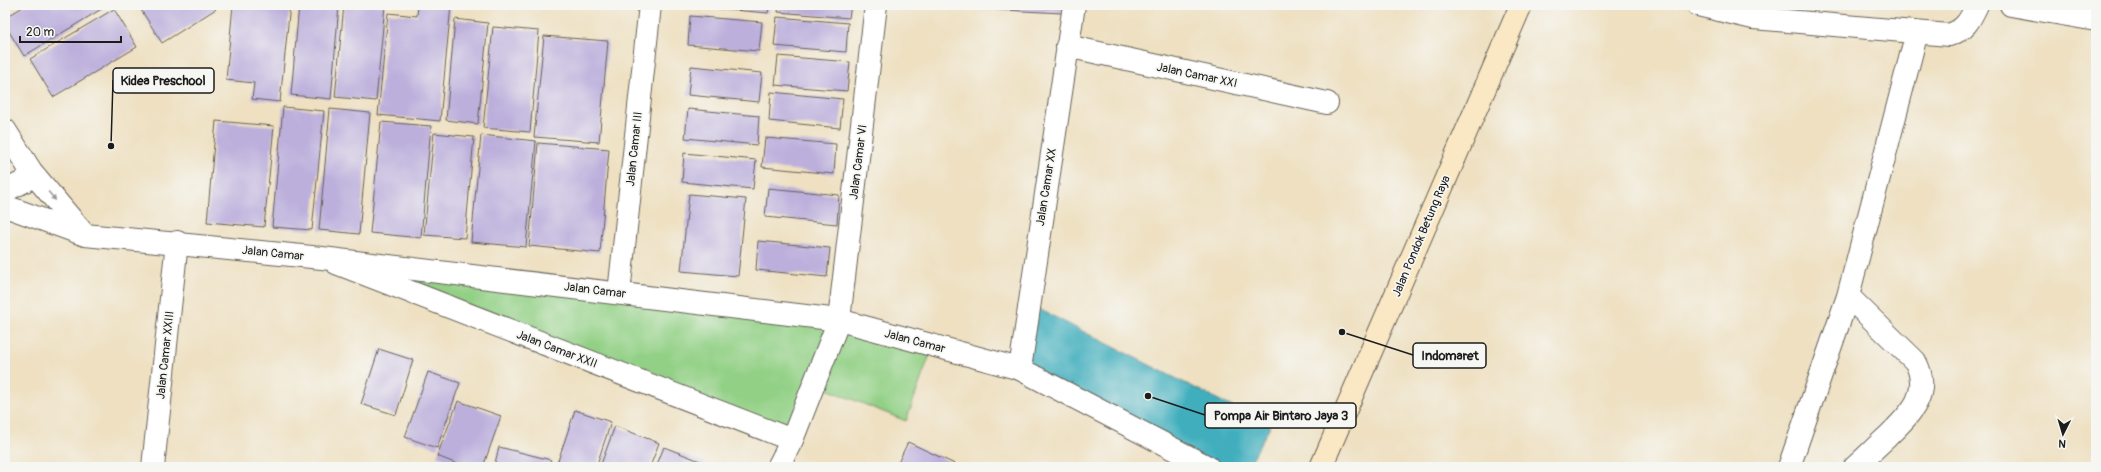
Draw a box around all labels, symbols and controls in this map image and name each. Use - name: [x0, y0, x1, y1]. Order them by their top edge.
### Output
- scale bar: [20, 18, 121, 44]
- text: 20 m: [26, 25, 55, 40]
- street label: Jalan Camar XXI: [1155, 60, 1239, 91]
- callout: Kidea Preschool: [113, 68, 214, 93]
- text: Kidea Preschool: [120, 73, 206, 89]
- street label: Jalan Camar III: [623, 111, 646, 187]
- street label: Jalan Camar VI: [846, 124, 871, 200]
- street label: Jalan Camar XX: [1033, 147, 1060, 227]
- street label: Jalan Pondok Betung Raya: [1389, 173, 1454, 299]
- one-way arrow: [47, 190, 56, 201]
- street label: Jalan Camar: [241, 243, 305, 264]
- street label: Jalan Camar: [563, 279, 627, 302]
- street label: Jalan Camar XXIII: [153, 310, 178, 400]
- street label: Jalan Camar: [883, 326, 948, 357]
- street label: Jalan Camar XXII: [514, 327, 599, 372]
- callout: Indomaret: [1413, 343, 1486, 368]
- text: Indomaret: [1421, 348, 1479, 364]
- callout: Pompa Air Bintaro Jaya 3: [1205, 403, 1356, 428]
- text: Pompa Air Bintaro Jaya 3: [1214, 408, 1348, 424]
- north arrow: [2043, 414, 2083, 454]
- text: N: [2057, 437, 2066, 450]

